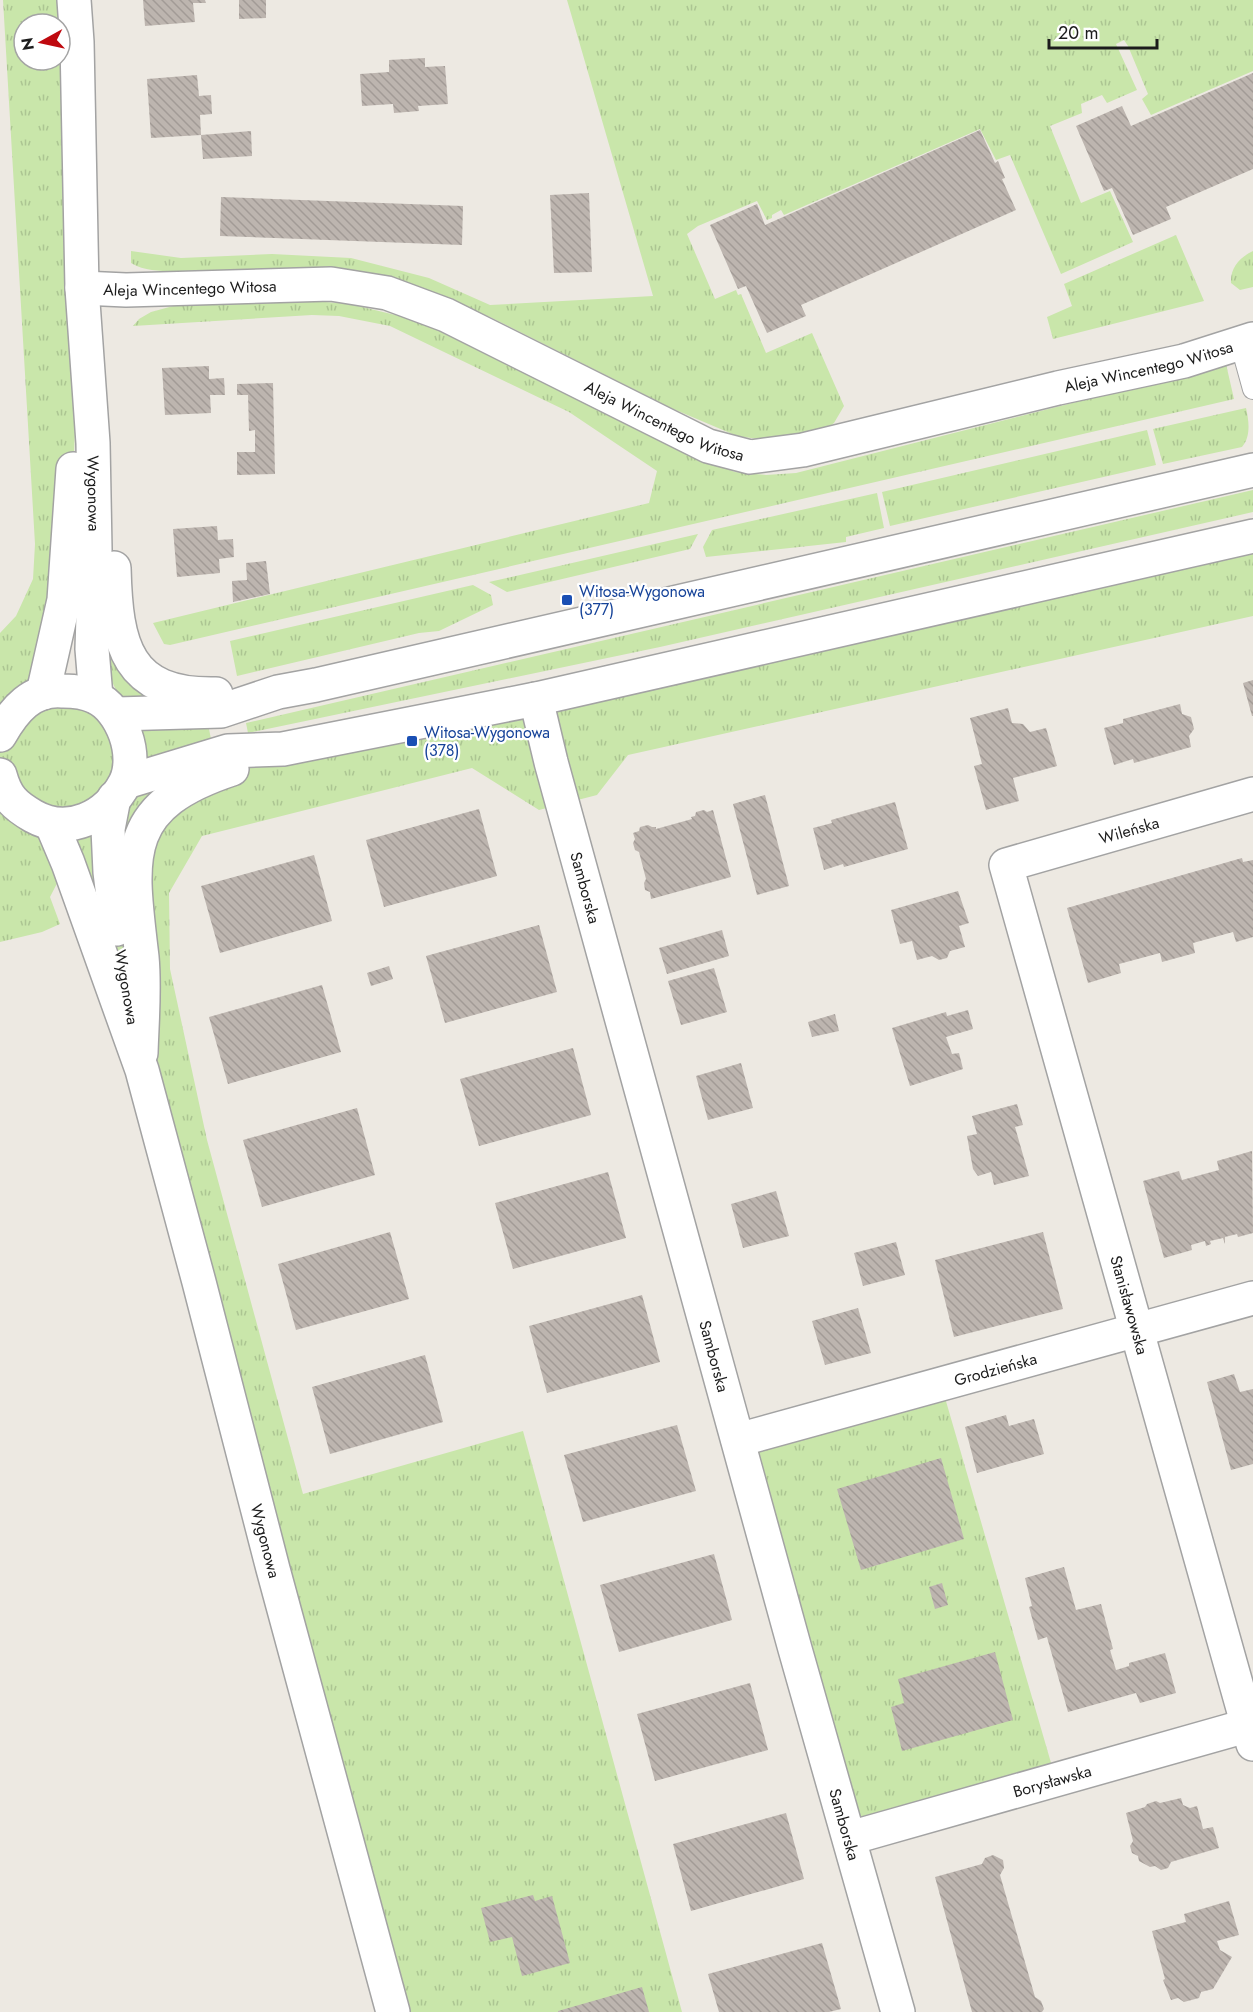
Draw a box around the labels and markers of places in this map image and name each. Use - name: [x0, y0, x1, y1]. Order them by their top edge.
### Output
- place label: Witosa-Wygonowa (377): [579, 580, 705, 621]
- marker: Witosa-Wygonowa (377): [560, 593, 574, 607]
- place label: Witosa-Wygonowa (378): [424, 721, 550, 762]
- marker: Witosa-Wygonowa (378): [405, 734, 419, 748]

